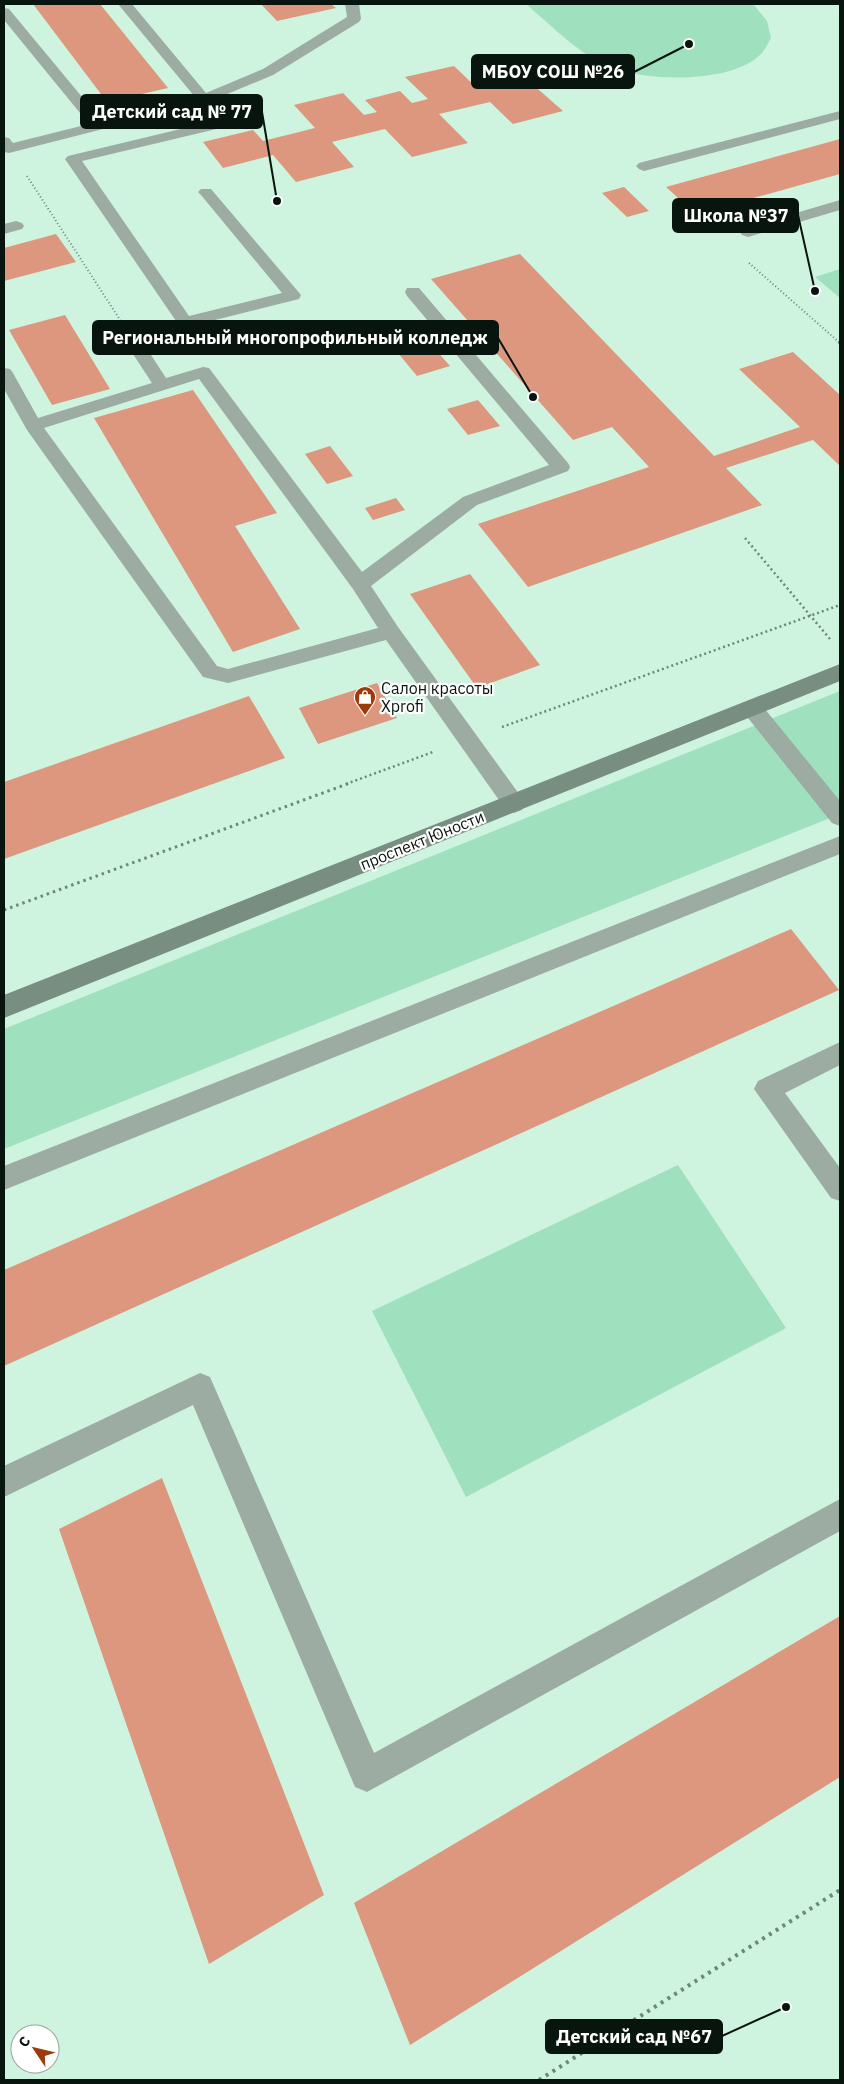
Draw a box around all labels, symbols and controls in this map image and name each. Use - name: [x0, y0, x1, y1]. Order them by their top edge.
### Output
- callout: МБОУ СОШ №26: [472, 55, 634, 88]
- text: МБОУ СОШ №26: [482, 60, 624, 83]
- callout: Детский сад № 77: [81, 95, 262, 128]
- text: Детский сад № 77: [92, 100, 252, 123]
- callout: Школа №37: [673, 199, 798, 232]
- text: Школа №37: [683, 204, 789, 227]
- callout: Региональный многопрофильный колледж: [93, 321, 498, 354]
- text: Региональный многопрофильный колледж: [102, 326, 488, 349]
- place label: Салон красоты Xprofi: [381, 678, 493, 716]
- shop icon: Салон красоты Xprofi: [353, 685, 377, 716]
- street label: проспект Юности: [357, 806, 487, 874]
- callout: Детский сад №67: [546, 2020, 722, 2053]
- north arrow: [10, 2024, 60, 2074]
- text: Детский сад №67: [556, 2025, 712, 2048]
- text: С: [14, 2033, 34, 2050]

